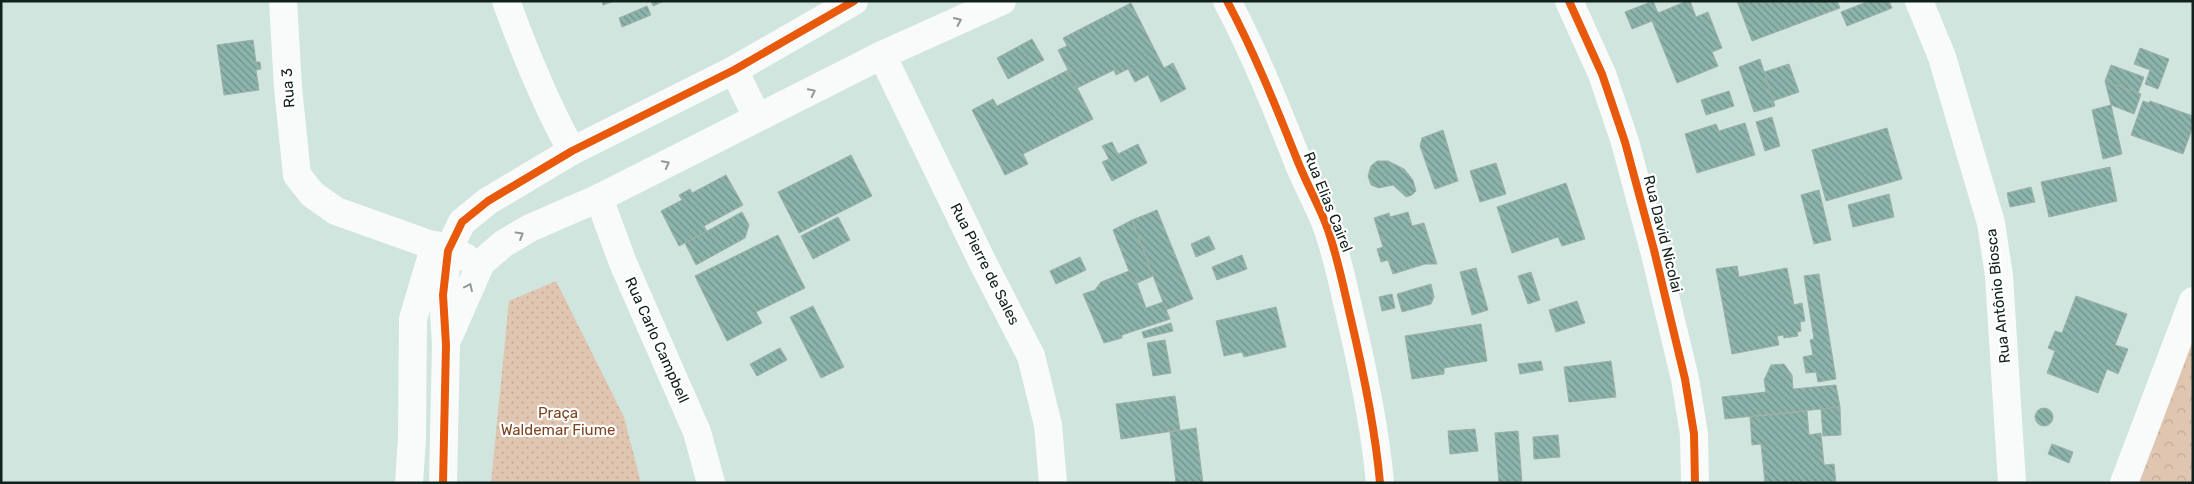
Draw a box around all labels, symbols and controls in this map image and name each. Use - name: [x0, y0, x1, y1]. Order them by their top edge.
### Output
- one-way arrow: [953, 17, 962, 28]
- street label: Rua 3: [278, 68, 298, 108]
- one-way arrow: [806, 88, 815, 98]
- street label: Rua Elias Cairel: [1300, 149, 1356, 255]
- one-way arrow: [661, 160, 670, 170]
- street label: Rua David Nicolai: [1640, 173, 1686, 295]
- street label: Rua Pierre de Sales: [947, 200, 1024, 328]
- street label: Rua Antônio Biosca: [1982, 228, 2014, 364]
- one-way arrow: [514, 231, 523, 241]
- street label: Rua Carlo Campbell: [621, 274, 693, 406]
- one-way arrow: [463, 283, 474, 292]
- park label: Praça Waldemar Fiume: [501, 404, 615, 439]

